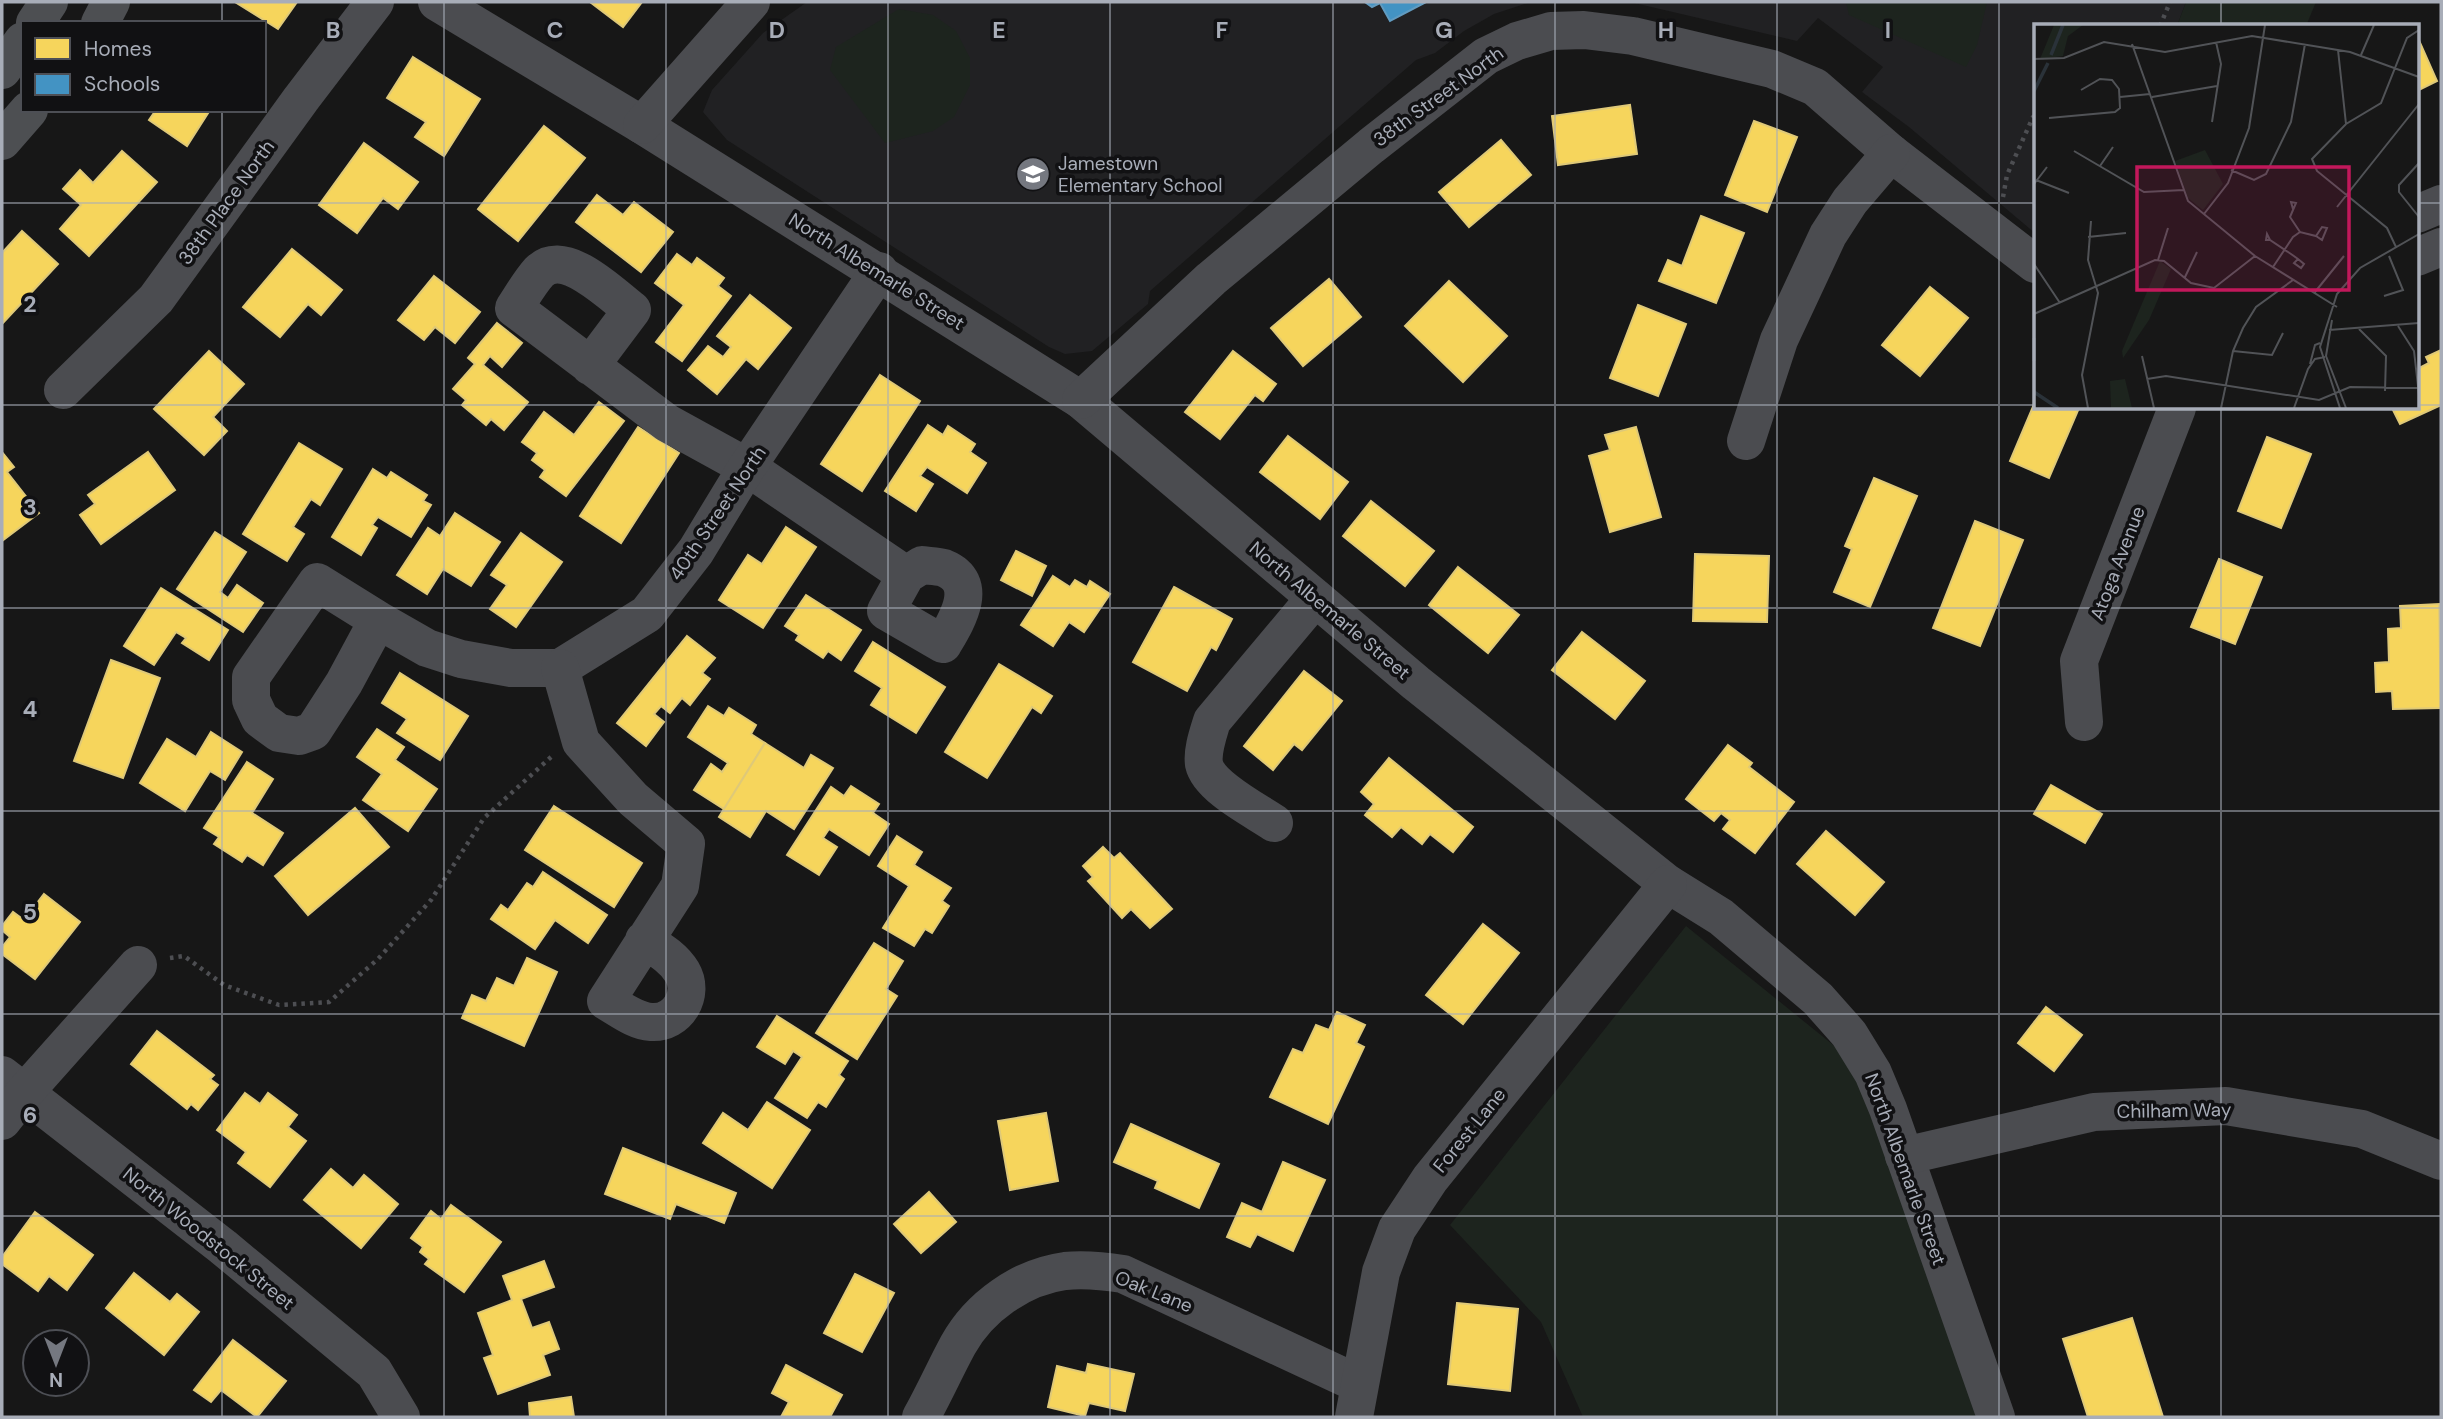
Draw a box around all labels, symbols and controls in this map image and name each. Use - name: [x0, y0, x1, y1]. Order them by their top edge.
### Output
- text: B: [326, 15, 340, 45]
- text: C: [547, 15, 563, 45]
- text: D: [769, 15, 785, 45]
- text: E: [992, 15, 1006, 45]
- text: F: [1216, 15, 1229, 45]
- text: G: [1435, 15, 1453, 45]
- text: H: [1658, 15, 1674, 45]
- text: I: [1885, 15, 1891, 45]
- legend: [21, 21, 266, 112]
- inset map: [2034, 24, 2418, 410]
- text: Homes: [84, 35, 152, 63]
- street label: 38th Street North: [1368, 41, 1508, 152]
- text: Schools: [84, 70, 160, 98]
- street label: 38th Place North: [173, 135, 280, 270]
- place label: Jamestown Elementary School: [1058, 151, 1222, 198]
- school or university icon: Jamestown Elementary School: [1014, 155, 1052, 193]
- street label: North Albemarle Street: [784, 207, 969, 336]
- text: 2: [23, 289, 37, 319]
- street label: 40th Street North: [663, 441, 772, 585]
- text: 3: [23, 492, 37, 522]
- street label: Atoga Avenue: [2084, 502, 2151, 624]
- street label: North Albemarle Street: [1244, 536, 1415, 685]
- text: 4: [23, 694, 38, 724]
- text: 5: [23, 897, 37, 927]
- street label: North Albemarle Street: [1859, 1070, 1952, 1269]
- street label: Forest Lane: [1428, 1083, 1511, 1178]
- street label: Chilham Way: [2116, 1097, 2232, 1124]
- text: 6: [23, 1100, 37, 1130]
- street label: North Woodstock Street: [118, 1161, 300, 1315]
- street label: Oak Lane: [1111, 1265, 1196, 1318]
- north arrow: [21, 1328, 91, 1398]
- text: N: [49, 1367, 63, 1392]

